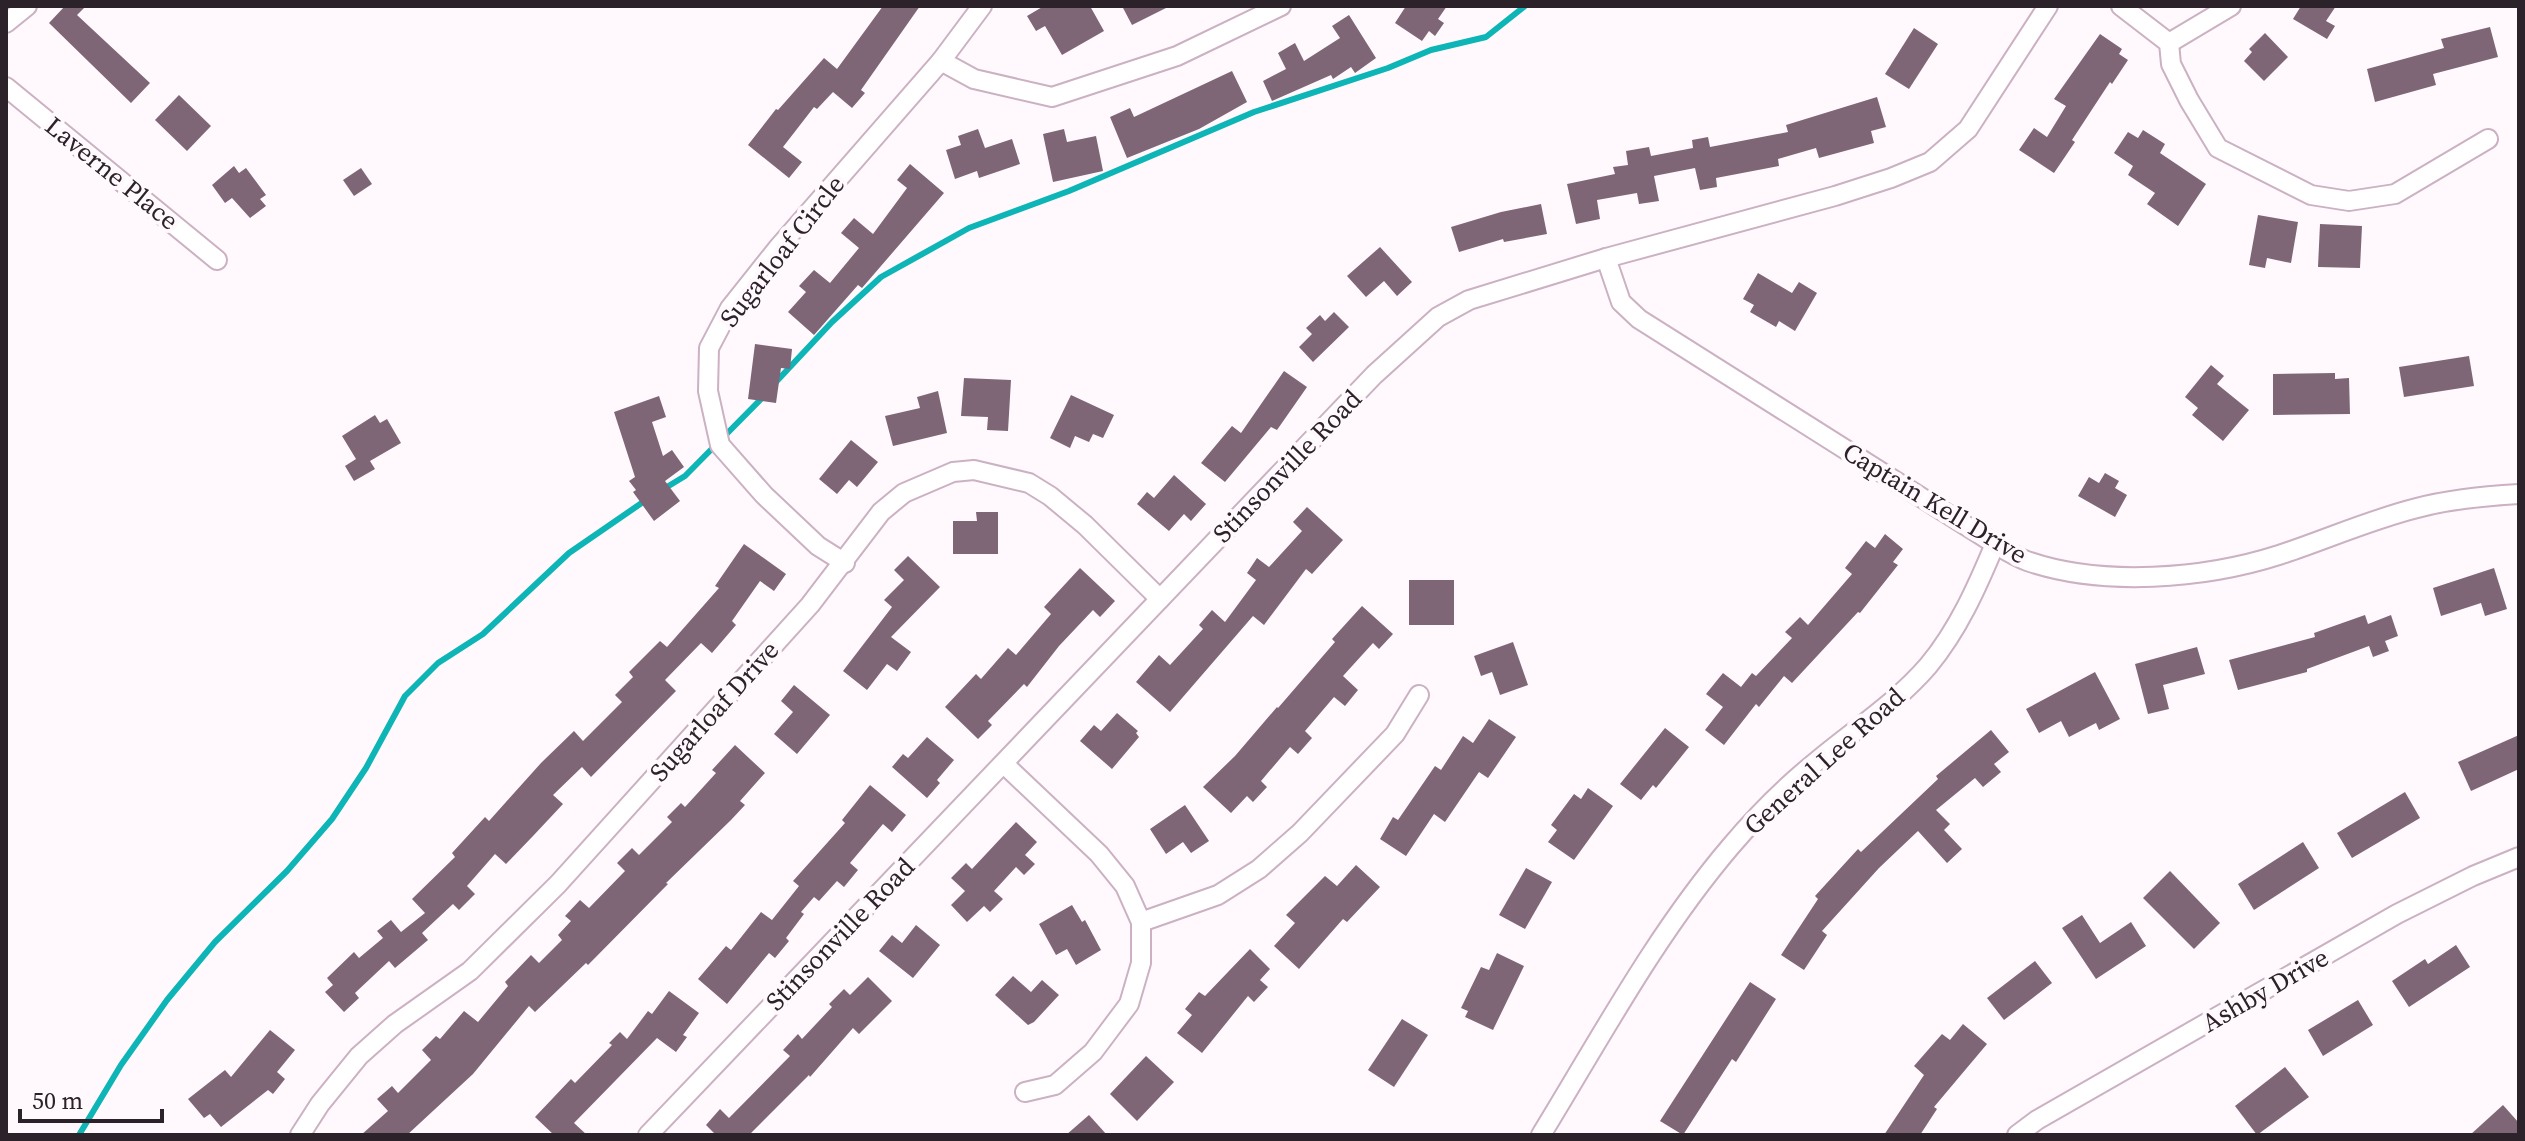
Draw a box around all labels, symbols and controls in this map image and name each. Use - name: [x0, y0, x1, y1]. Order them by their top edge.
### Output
- street label: Laverne Place: [38, 108, 186, 238]
- street label: Sugarloaf Circle: [711, 168, 853, 334]
- street label: Stinsonville Road: [1205, 381, 1370, 550]
- street label: Captain Kell Drive: [1836, 434, 2034, 572]
- street label: Sugarloaf Drive: [641, 633, 787, 789]
- street label: General Lee Road: [1736, 679, 1912, 843]
- street label: Stinsonville Road: [758, 849, 923, 1018]
- street label: Ashby Drive: [2195, 939, 2335, 1041]
- scale bar: [20, 1073, 162, 1123]
- text: 50 m: [32, 1084, 83, 1117]

